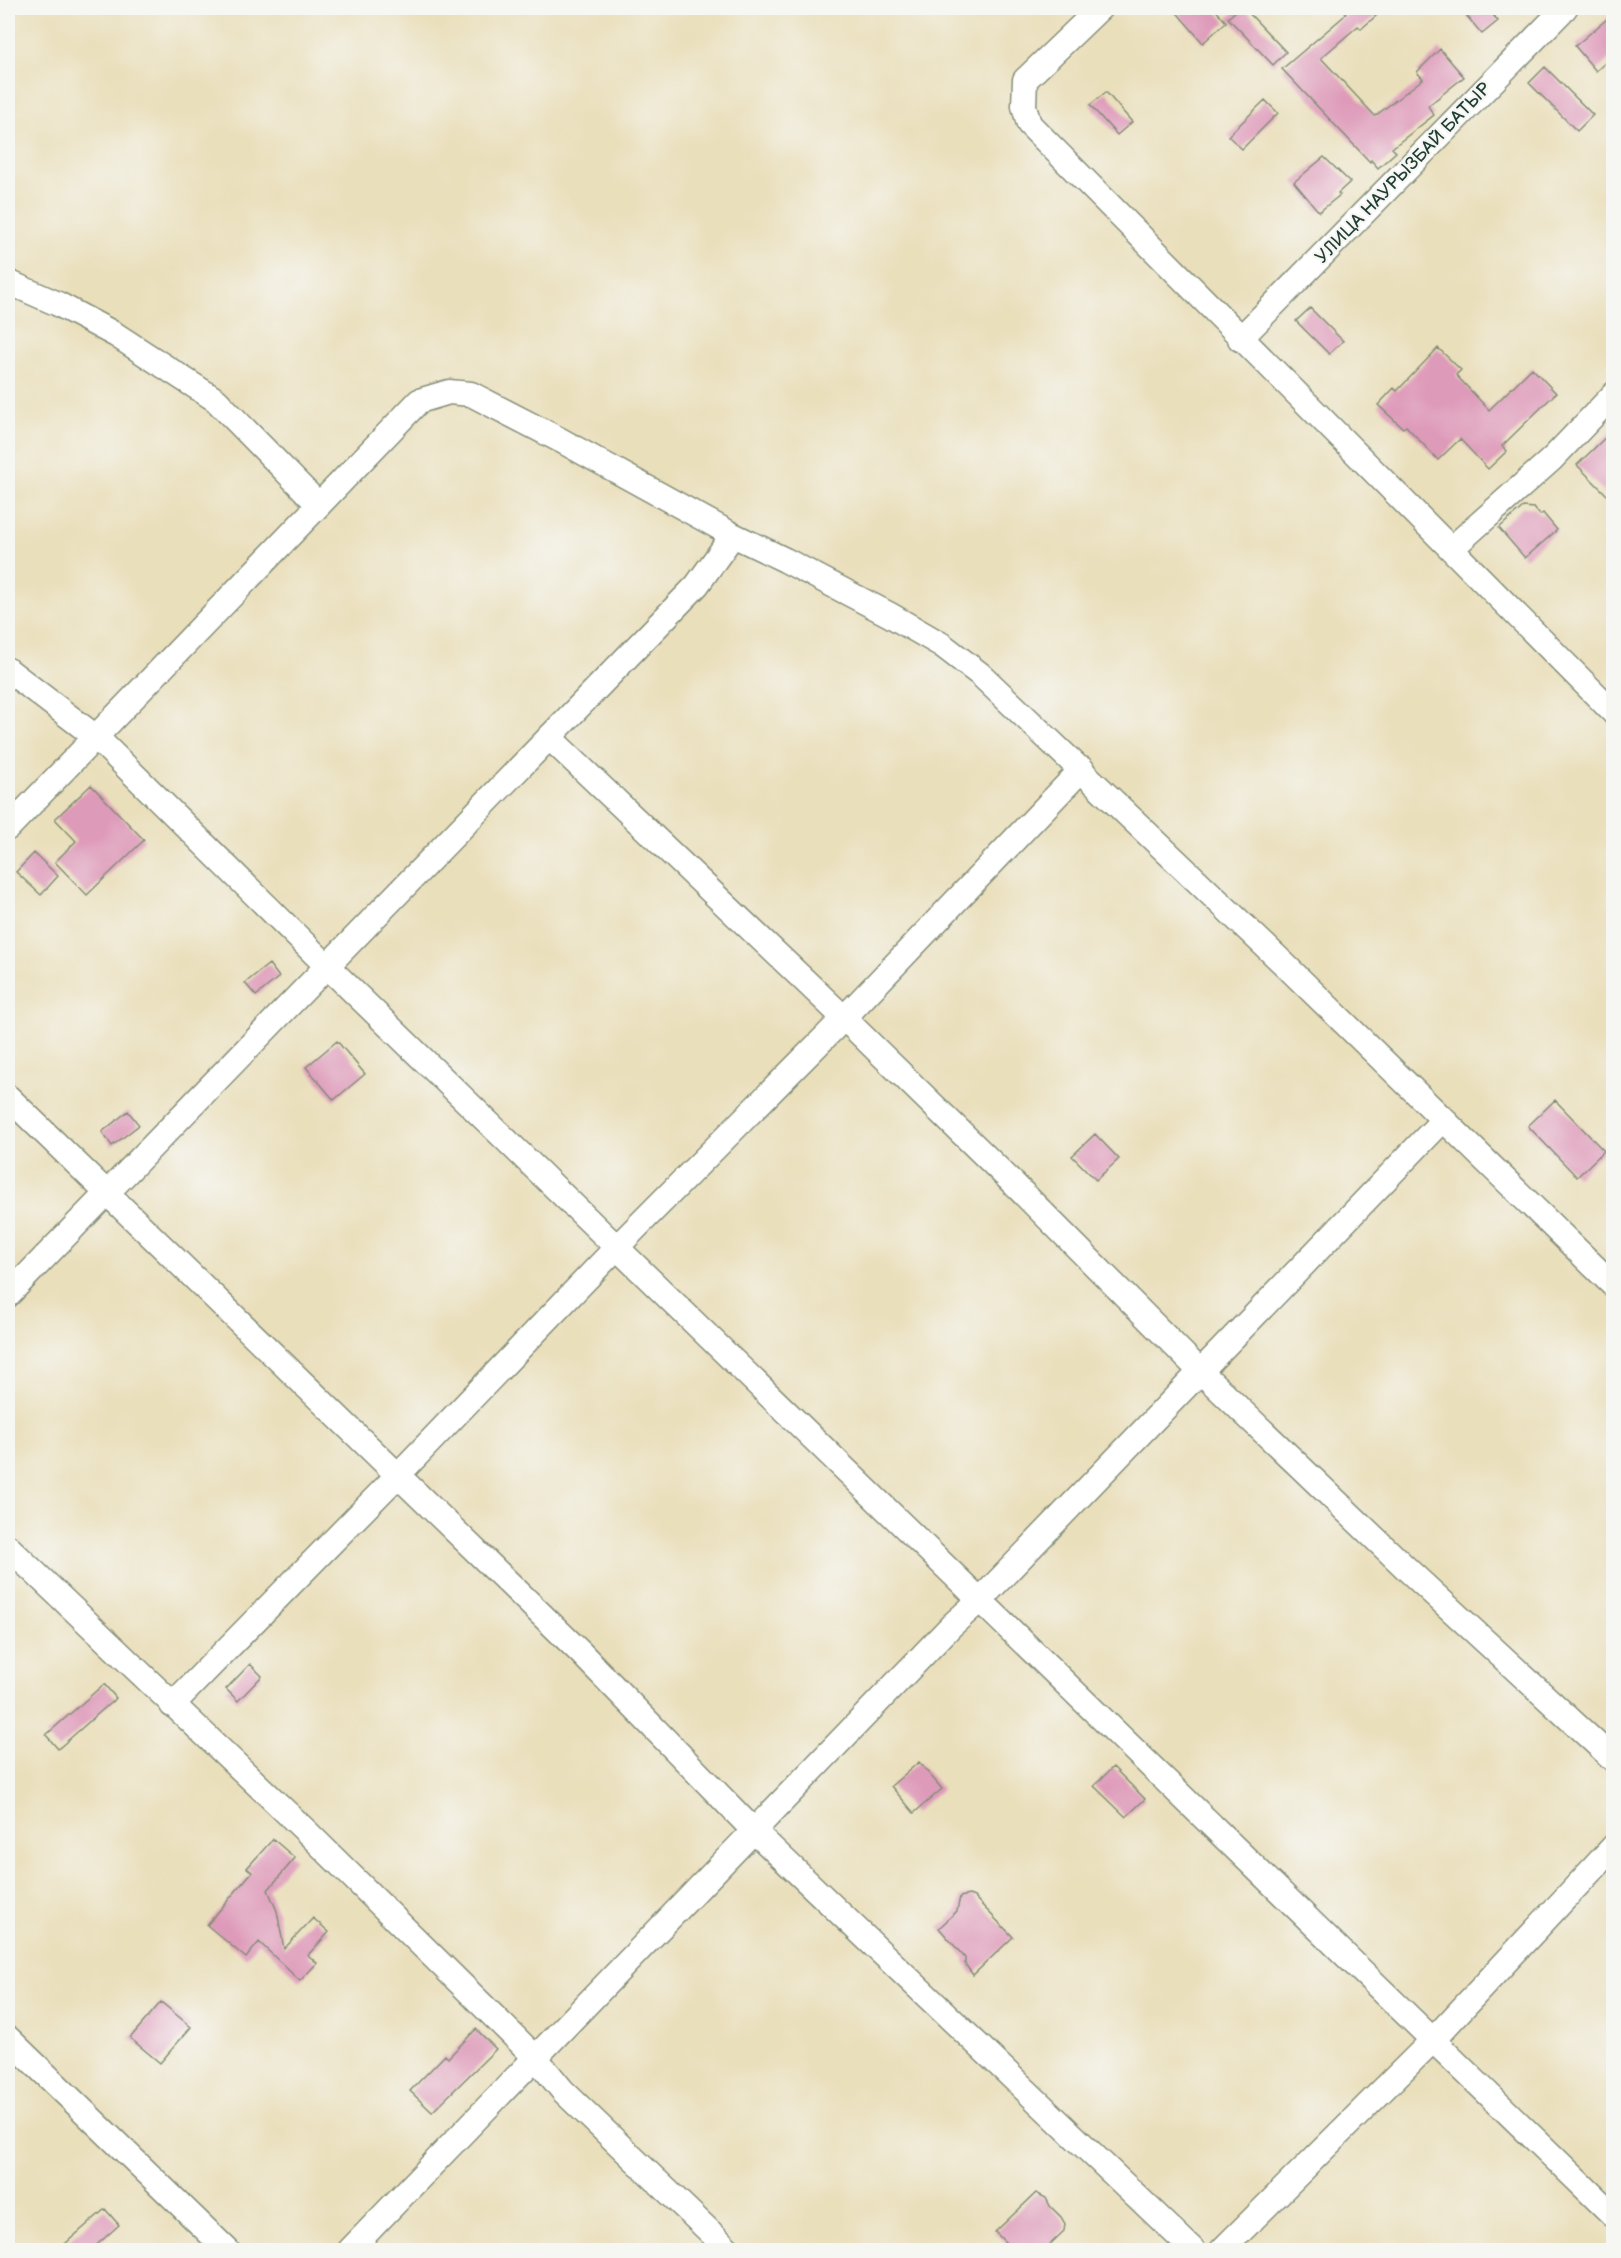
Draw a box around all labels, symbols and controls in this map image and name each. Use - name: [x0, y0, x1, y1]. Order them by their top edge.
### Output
- street label: УЛИЦА НАУРЫЗБАЙ БАТЫР: [1311, 78, 1495, 268]

